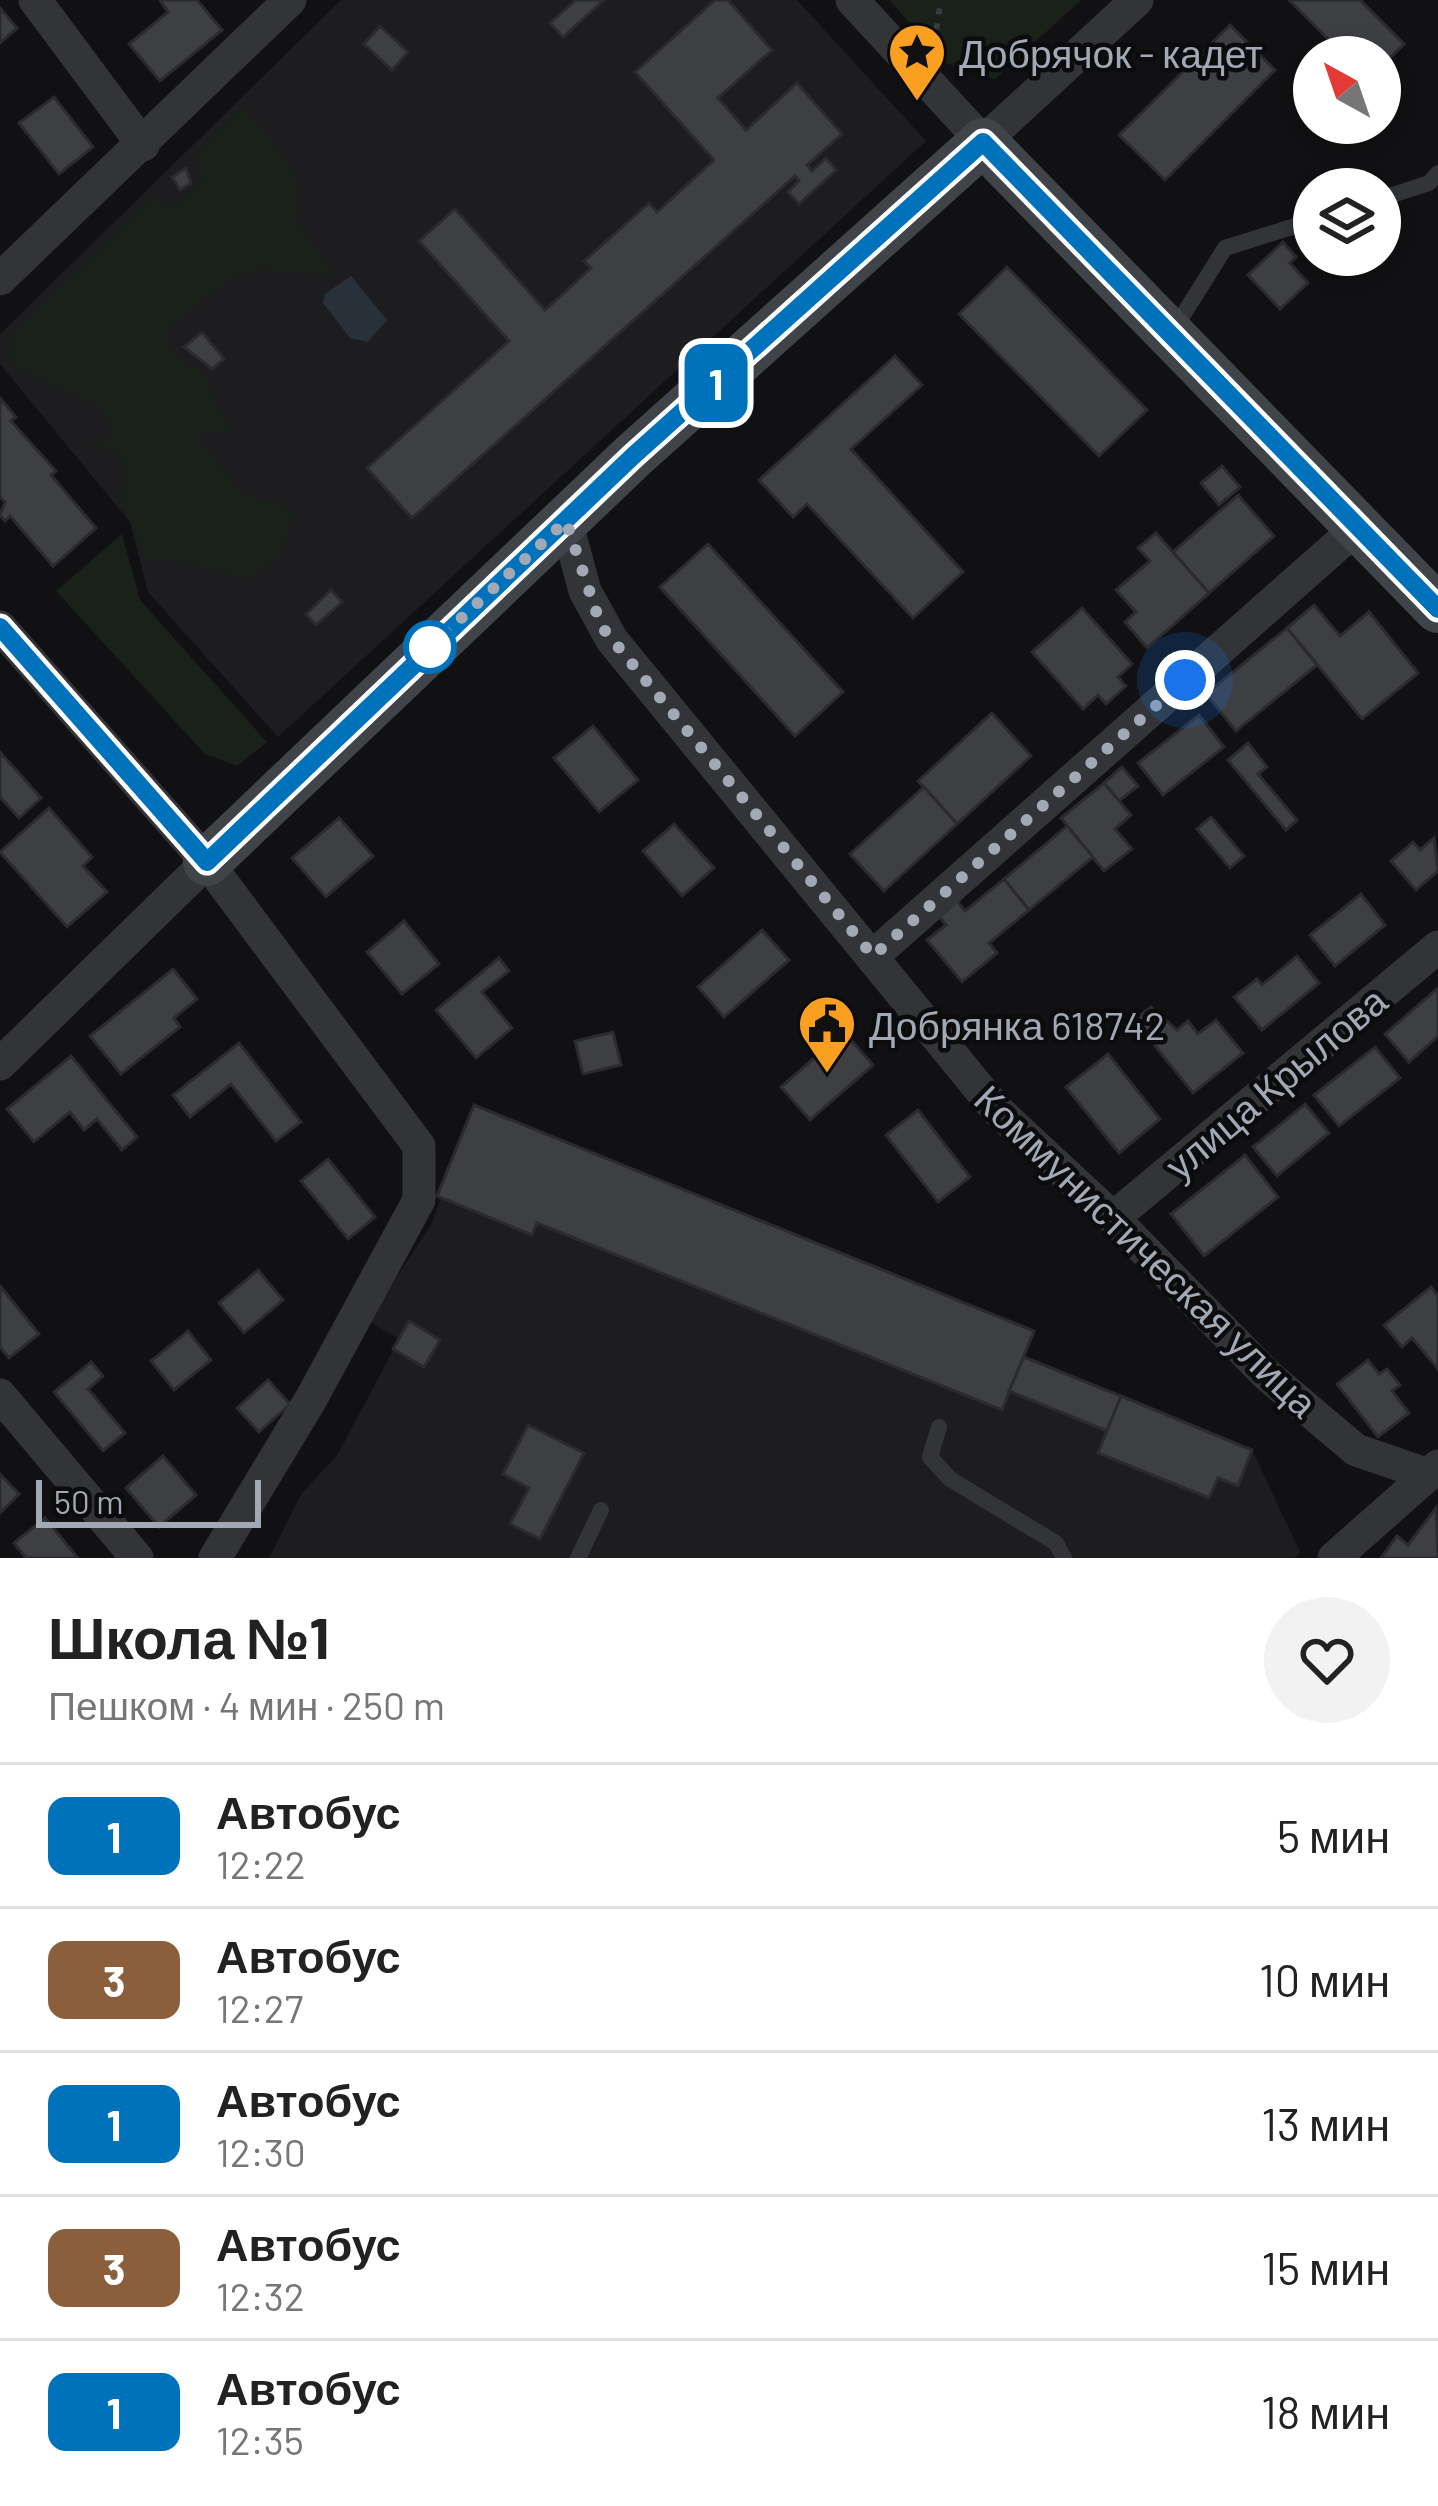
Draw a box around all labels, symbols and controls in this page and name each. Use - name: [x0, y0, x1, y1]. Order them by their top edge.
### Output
- place icon: Добрячок - кадет: [886, 21, 948, 103]
- place label: Добрячок - кадет: [959, 29, 1263, 76]
- north arrow: [1293, 36, 1401, 144]
- map controls: [1293, 36, 1401, 276]
- button: layers: [1293, 168, 1401, 276]
- line badge: 1: [677, 344, 755, 422]
- text: 1: [709, 358, 723, 408]
- unlabelled marker: [405, 622, 455, 672]
- your location: [1155, 650, 1215, 710]
- street label: улица Крылова: [1155, 976, 1395, 1188]
- public building icon: Добрянка 618742: [796, 993, 858, 1075]
- place label: Добрянка 618742: [869, 1001, 1165, 1048]
- street label: Коммунистическая улица: [966, 1074, 1328, 1426]
- scale bar: [36, 1474, 261, 1527]
- text: 50 m: [54, 1481, 124, 1521]
- button: heart: [1264, 1597, 1390, 1723]
- text: Школа №1: [48, 1602, 329, 1670]
- text: Пешком · 4 мин · 250 m: [48, 1681, 445, 1728]
- text: Автобус: [216, 1784, 401, 1838]
- text: 5 мин: [1277, 1808, 1390, 1862]
- text: 1: [107, 1811, 121, 1861]
- text: 12:22: [216, 1840, 306, 1887]
- text: Автобус: [216, 1928, 401, 1982]
- text: 10 мин: [1259, 1952, 1390, 2006]
- text: 3: [103, 1955, 125, 2005]
- text: 12:27: [216, 1984, 303, 2031]
- text: Автобус: [216, 2072, 401, 2126]
- text: 13 мин: [1261, 2096, 1390, 2150]
- text: 1: [107, 2099, 121, 2149]
- text: 12:30: [216, 2128, 306, 2175]
- text: Автобус: [216, 2216, 401, 2270]
- text: 15 мин: [1261, 2240, 1390, 2294]
- text: 3: [103, 2243, 125, 2293]
- text: 12:32: [216, 2272, 305, 2319]
- text: Автобус: [216, 2360, 401, 2414]
- text: 18 мин: [1261, 2384, 1390, 2438]
- text: 1: [107, 2387, 121, 2437]
- text: 12:35: [216, 2416, 304, 2463]

